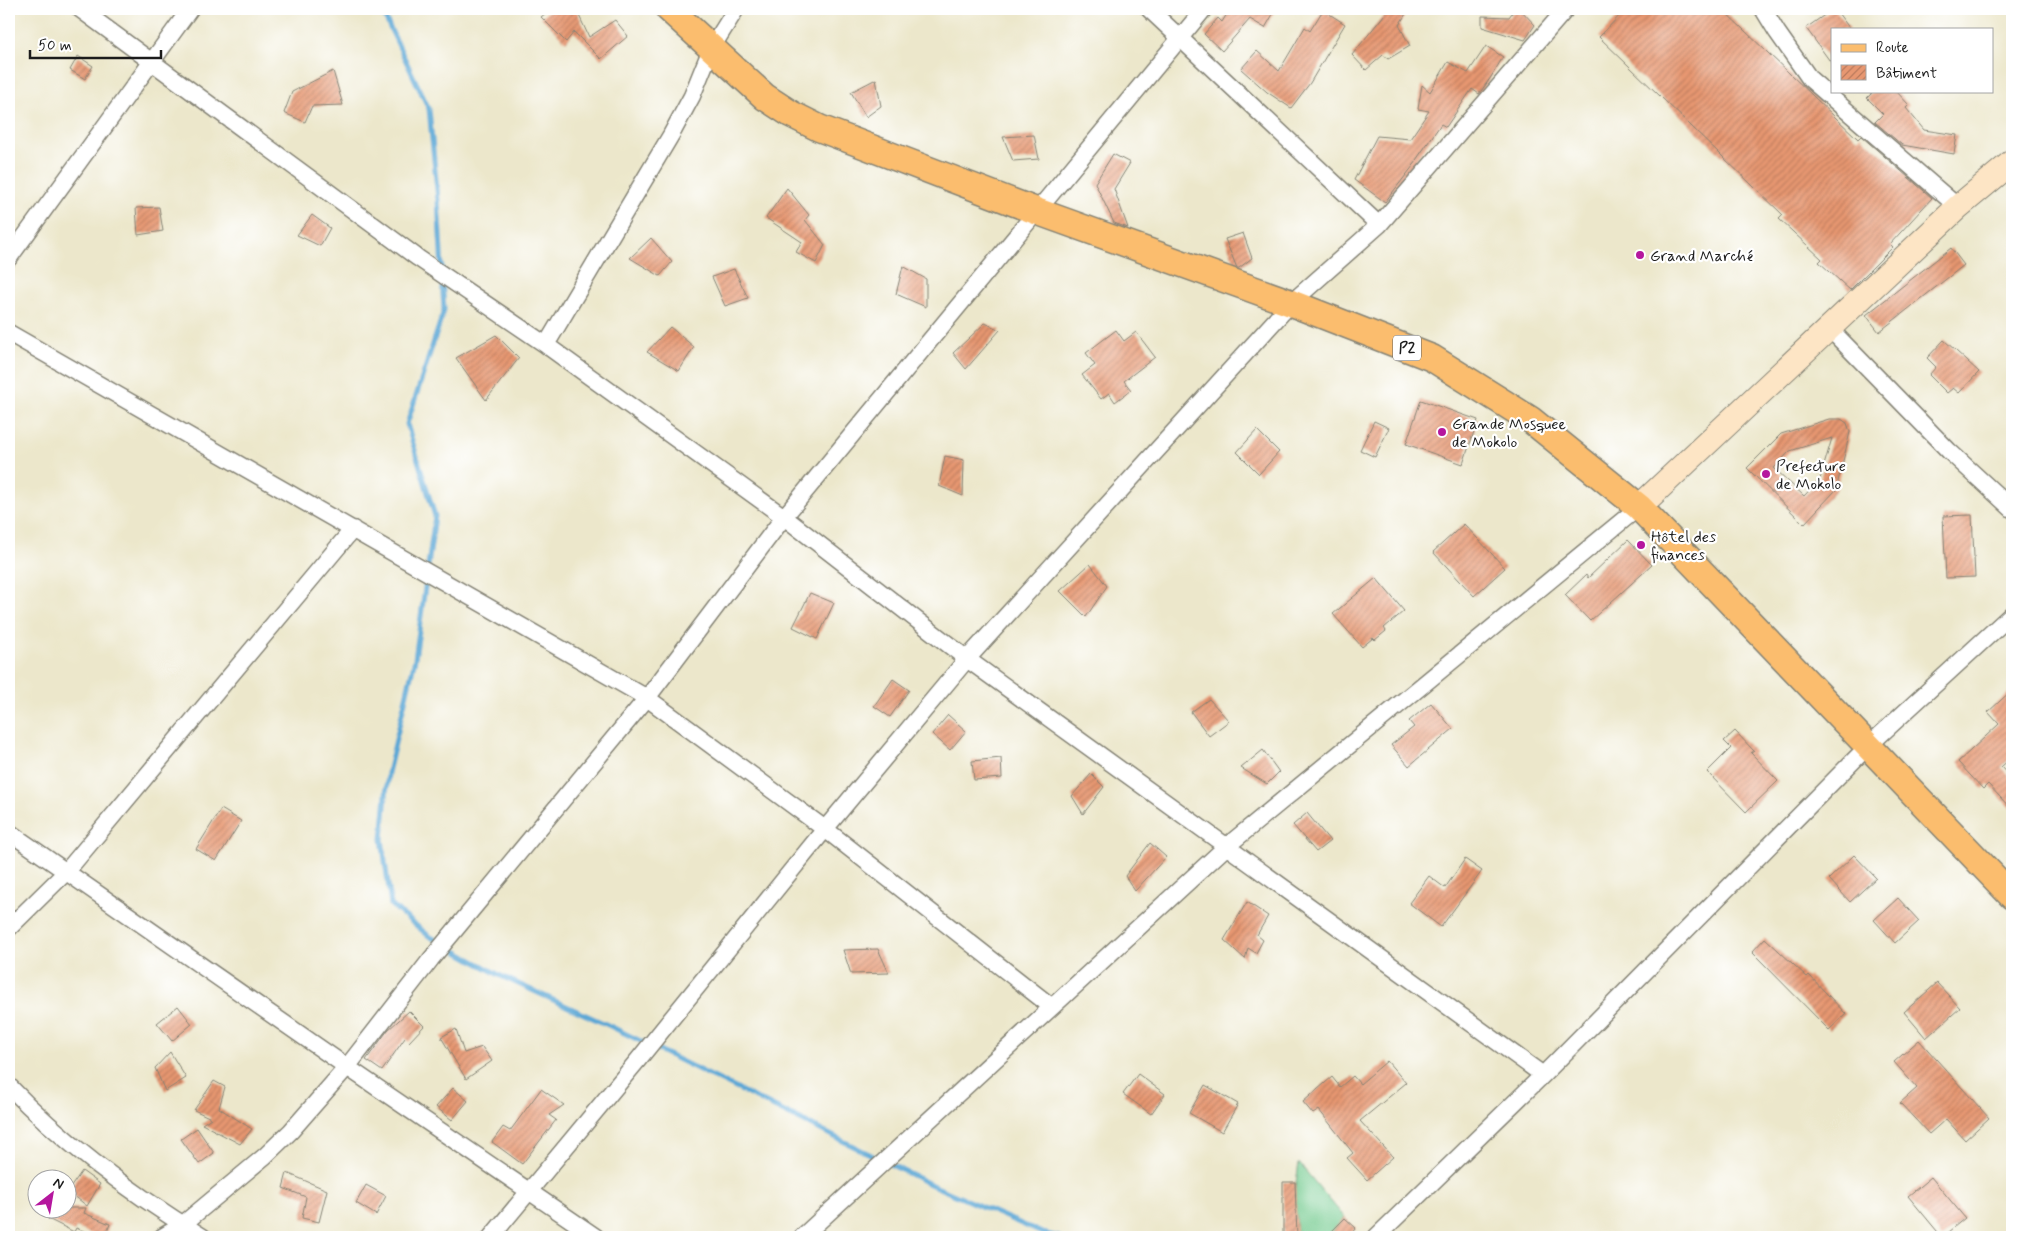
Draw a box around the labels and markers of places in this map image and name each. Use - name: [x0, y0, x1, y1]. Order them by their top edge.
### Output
- place label: Grand Marché: [1650, 246, 1753, 267]
- marker: Grand Marché: [1634, 249, 1646, 261]
- place label: Grande Mosquee de Mokolo: [1452, 414, 1566, 453]
- marker: Grande Mosquee de Mokolo: [1436, 426, 1448, 438]
- place label: Prefecture de Mokolo: [1776, 456, 1846, 495]
- marker: Prefecture de Mokolo: [1760, 468, 1772, 480]
- place label: Hôtel des finances: [1651, 527, 1716, 566]
- marker: Hôtel des finances: [1635, 539, 1647, 551]

